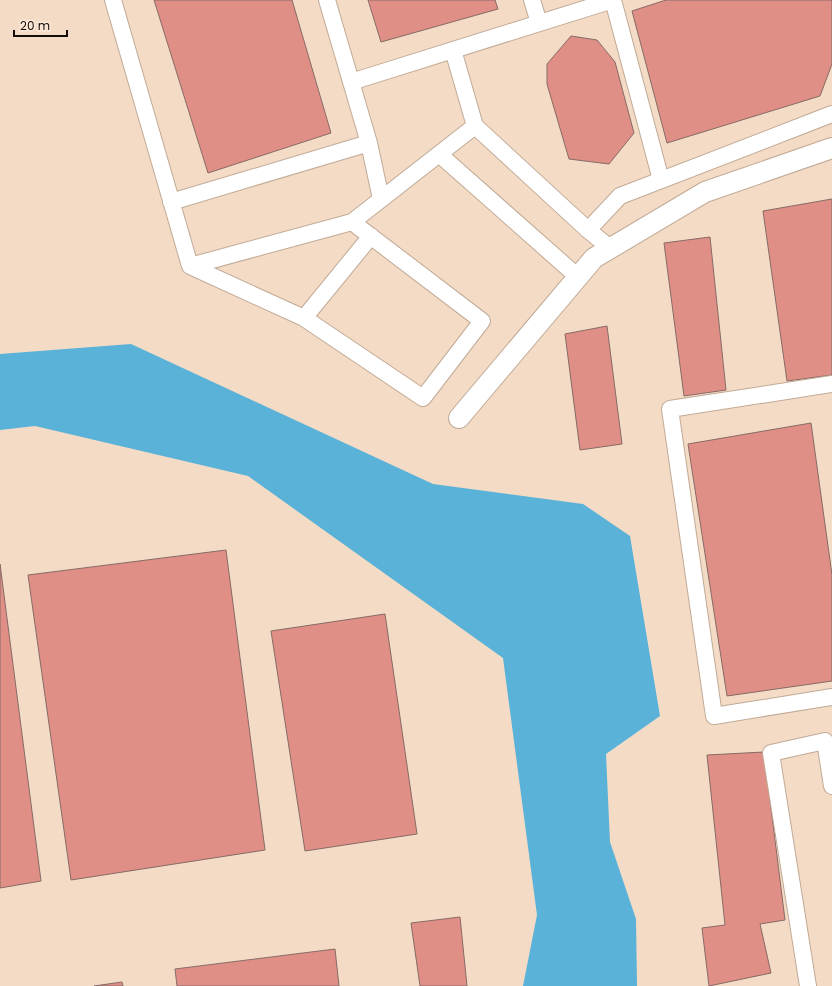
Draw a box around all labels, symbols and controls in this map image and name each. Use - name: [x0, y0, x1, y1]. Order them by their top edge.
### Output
- scale bar: [14, 12, 67, 38]
- text: 20 m: [20, 17, 50, 34]

